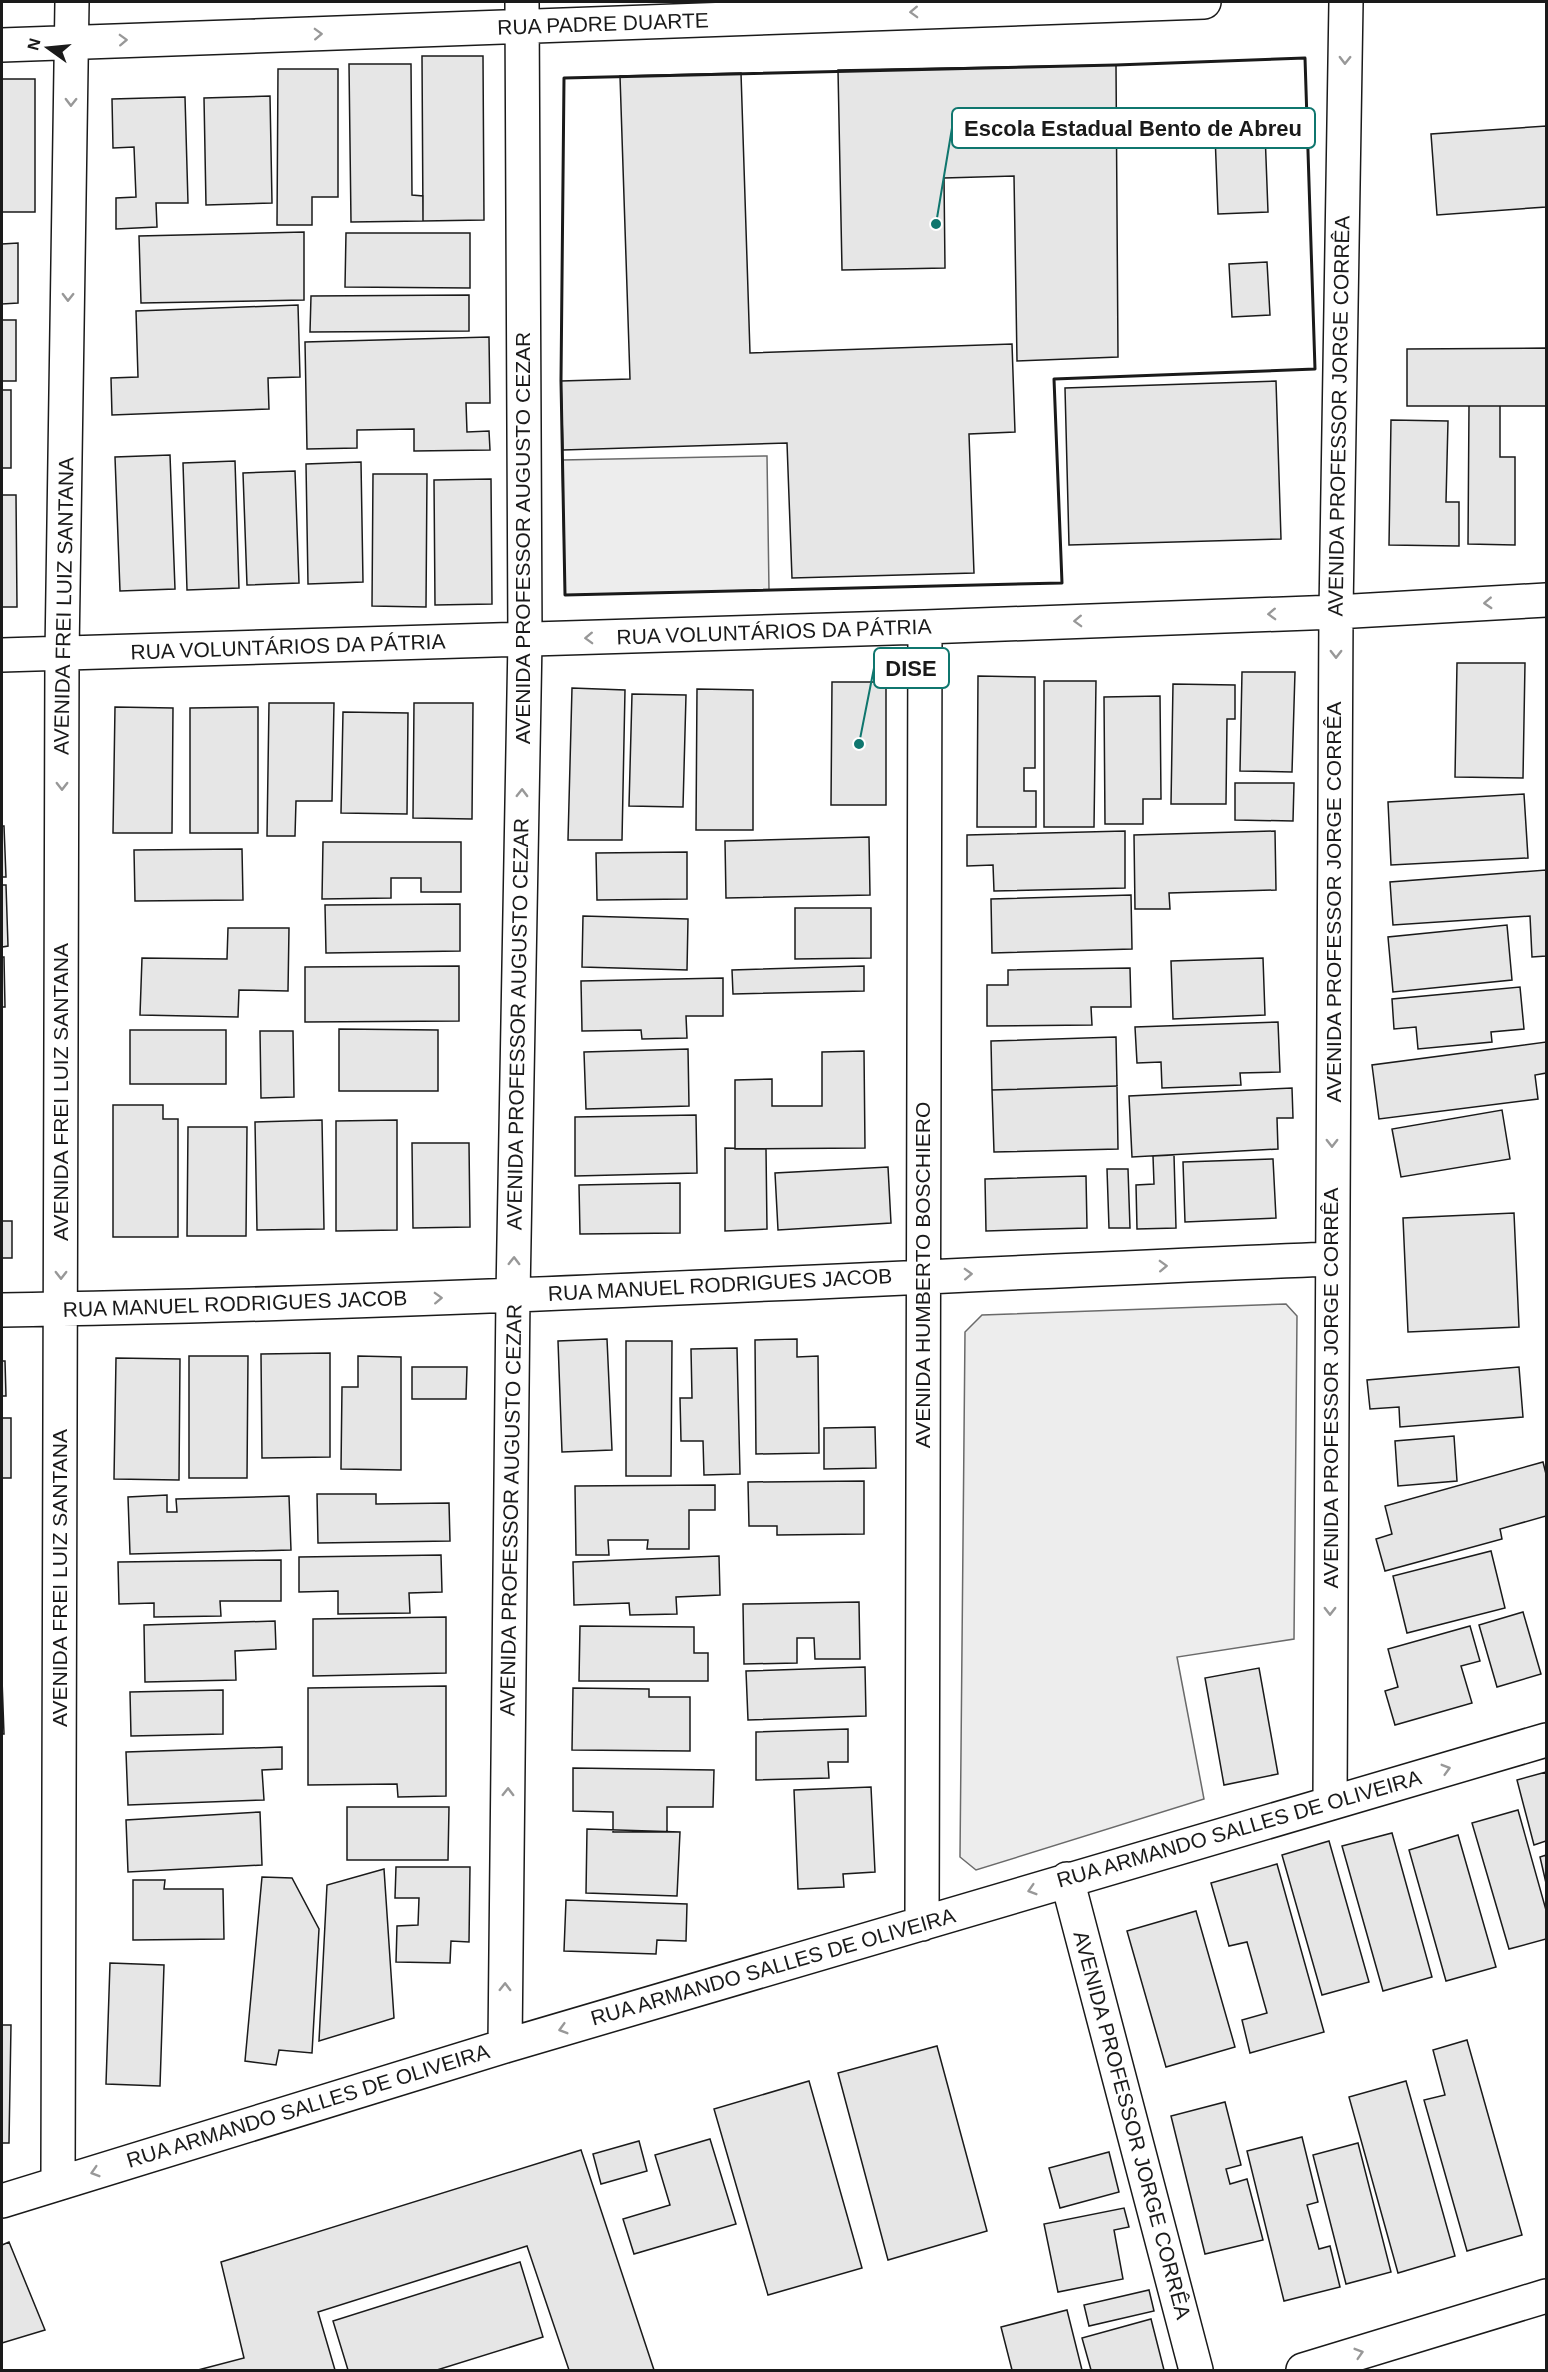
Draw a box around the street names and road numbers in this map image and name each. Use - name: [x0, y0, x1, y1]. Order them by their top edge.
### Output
- street label: RUA PADRE DUARTE: [497, 8, 709, 39]
- street label: AVENIDA PROFESSOR JORGE CORRÊA: [1324, 215, 1353, 617]
- street label: AVENIDA PROFESSOR AUGUSTO CEZAR: [511, 332, 534, 744]
- street label: AVENIDA FREI LUIZ SANTANA: [49, 457, 78, 755]
- street label: RUA VOLUNTÁRIOS DA PÁTRIA: [616, 615, 932, 648]
- street label: RUA VOLUNTÁRIOS DA PÁTRIA: [130, 630, 446, 663]
- street label: AVENIDA PROFESSOR JORGE CORRÊA: [1322, 701, 1345, 1103]
- street label: AVENIDA PROFESSOR AUGUSTO CEZAR: [502, 818, 533, 1230]
- street label: AVENIDA FREI LUIZ SANTANA: [49, 943, 72, 1241]
- street label: AVENIDA HUMBERTO BOSCHIERO: [911, 1102, 934, 1448]
- street label: AVENIDA PROFESSOR JORGE CORRÊA: [1319, 1187, 1342, 1589]
- street label: RUA MANUEL RODRIGUES JACOB: [547, 1264, 893, 1305]
- street label: RUA MANUEL RODRIGUES JACOB: [62, 1286, 408, 1321]
- street label: AVENIDA PROFESSOR AUGUSTO CEZAR: [495, 1304, 526, 1716]
- street label: AVENIDA FREI LUIZ SANTANA: [48, 1429, 71, 1727]
- street label: RUA ARMANDO SALLES DE OLIVEIRA: [1054, 1765, 1424, 1892]
- street label: RUA ARMANDO SALLES DE OLIVEIRA: [588, 1903, 958, 2030]
- street label: AVENIDA PROFESSOR JORGE CORRÊA: [1069, 1928, 1195, 2322]
- street label: RUA ARMANDO SALLES DE OLIVEIRA: [124, 2039, 492, 2172]

